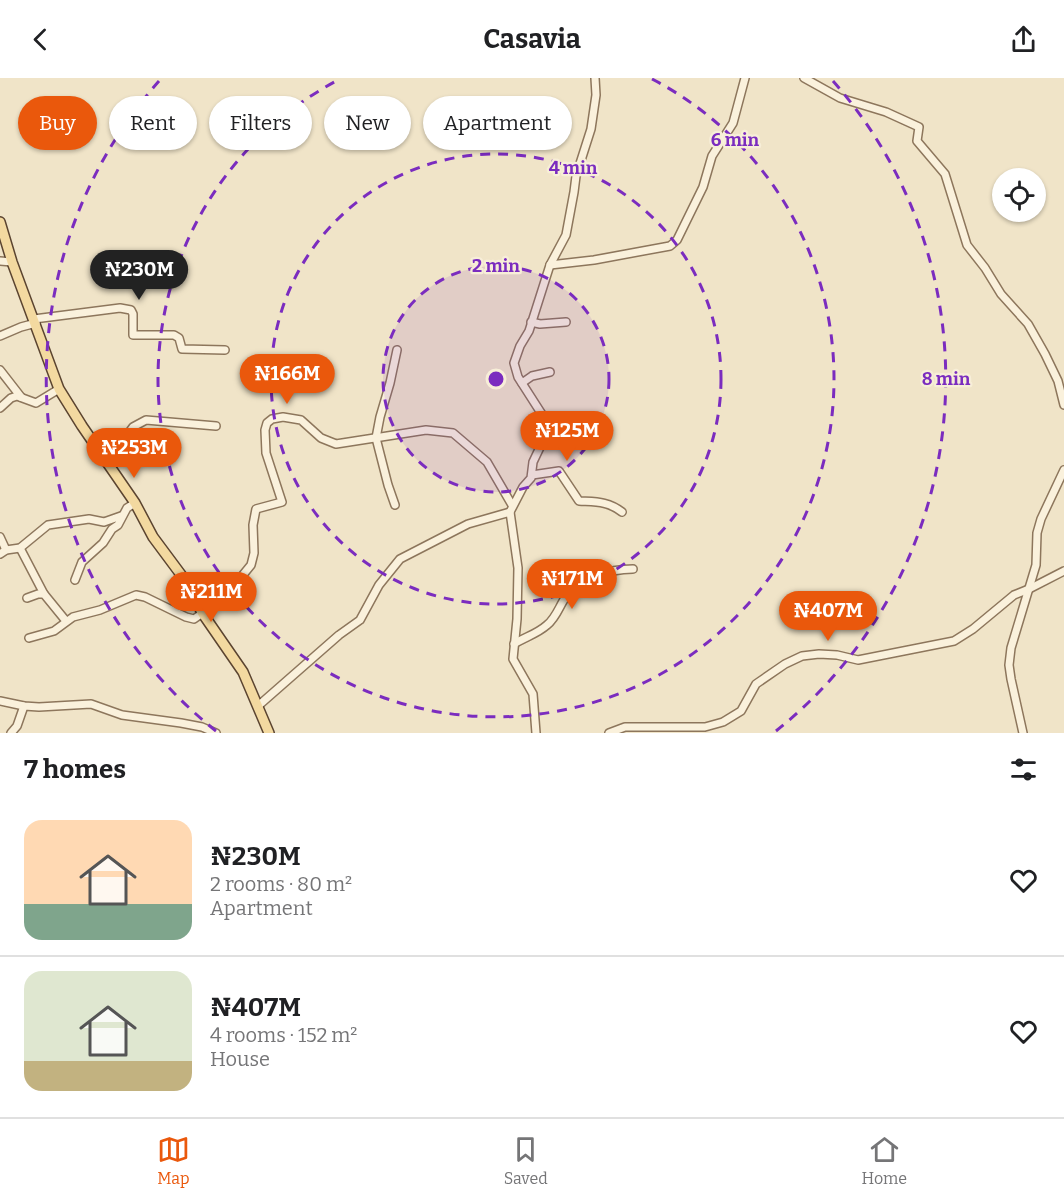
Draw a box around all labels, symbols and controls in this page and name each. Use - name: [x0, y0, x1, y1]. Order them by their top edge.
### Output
- icon: back: [24, 23, 57, 56]
- text: Casavia: [483, 23, 581, 55]
- icon: share: [1007, 23, 1040, 56]
- chip: Buy: [18, 96, 97, 150]
- chip: Rent: [109, 96, 197, 150]
- chip: Filters: [209, 96, 312, 150]
- chip: New: [324, 96, 411, 150]
- chip: Apartment: [423, 96, 572, 150]
- text: 6 min: [711, 129, 760, 151]
- text: 4 min: [549, 157, 598, 179]
- map controls: [992, 168, 1046, 222]
- button: locate: [992, 168, 1046, 222]
- pin: ₦230M: [97, 250, 181, 301]
- text: 2 min: [472, 255, 520, 277]
- text: ₦230M: [104, 257, 174, 281]
- pin: ₦166M: [245, 354, 329, 405]
- text: ₦166M: [254, 361, 320, 385]
- text: 8 min: [922, 368, 971, 390]
- centre of rings: [486, 369, 506, 389]
- pin: ₦125M: [525, 411, 609, 462]
- text: ₦125M: [534, 418, 600, 442]
- pin: ₦253M: [92, 428, 176, 479]
- text: ₦253M: [101, 435, 168, 459]
- pin: ₦171M: [530, 559, 614, 610]
- text: ₦171M: [541, 566, 603, 590]
- pin: ₦211M: [169, 572, 253, 623]
- text: ₦211M: [180, 579, 242, 603]
- pin: ₦407M: [786, 591, 870, 642]
- text: ₦407M: [793, 598, 863, 622]
- icon: filters: [1007, 753, 1040, 786]
- text: 7 homes: [24, 754, 126, 785]
- text: ₦230M: [210, 841, 301, 872]
- icon: home: [72, 844, 144, 916]
- icon: heart: [1007, 864, 1040, 897]
- text: 2 rooms · 80 m²: [210, 872, 352, 896]
- text: Apartment: [210, 896, 313, 920]
- text: ₦407M: [210, 992, 301, 1023]
- icon: home: [72, 995, 144, 1067]
- icon: heart: [1007, 1015, 1040, 1048]
- text: 4 rooms · 152 m²: [210, 1023, 357, 1047]
- text: House: [210, 1047, 270, 1071]
- tab: Map: [157, 1133, 190, 1188]
- tab: Saved: [504, 1133, 548, 1188]
- tab: Home: [861, 1133, 907, 1188]

